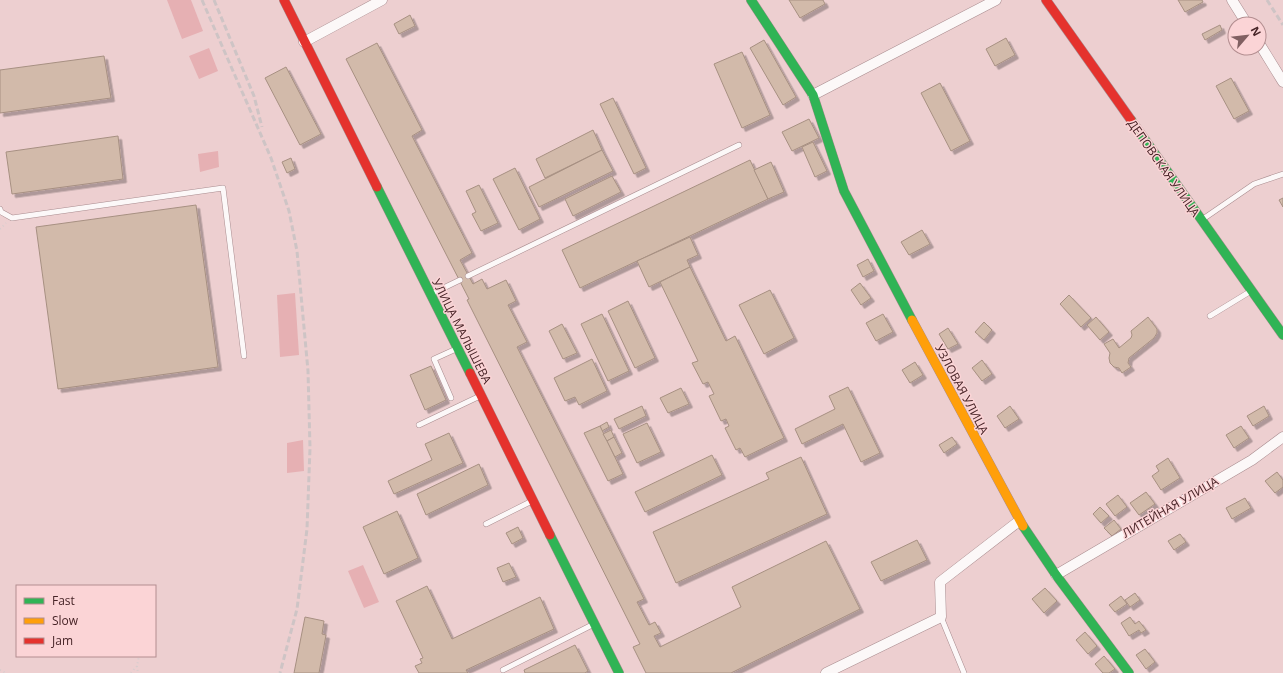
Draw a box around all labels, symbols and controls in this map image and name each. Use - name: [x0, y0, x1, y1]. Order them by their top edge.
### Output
- north arrow: [1227, 16, 1267, 56]
- text: N: [1248, 24, 1265, 39]
- street label: ДЕПОВСКАЯ УЛИЦА: [1124, 116, 1204, 220]
- street label: УЛИЦА МАЛЫШЕВА: [428, 276, 496, 387]
- street label: УЗЛОВАЯ УЛИЦА: [931, 341, 993, 437]
- street label: ЛИТЕЙНАЯ УЛИЦА: [1119, 472, 1222, 541]
- legend: [16, 585, 156, 657]
- text: Fast: [52, 592, 75, 609]
- text: Slow: [52, 612, 79, 629]
- text: Jam: [51, 632, 73, 649]

